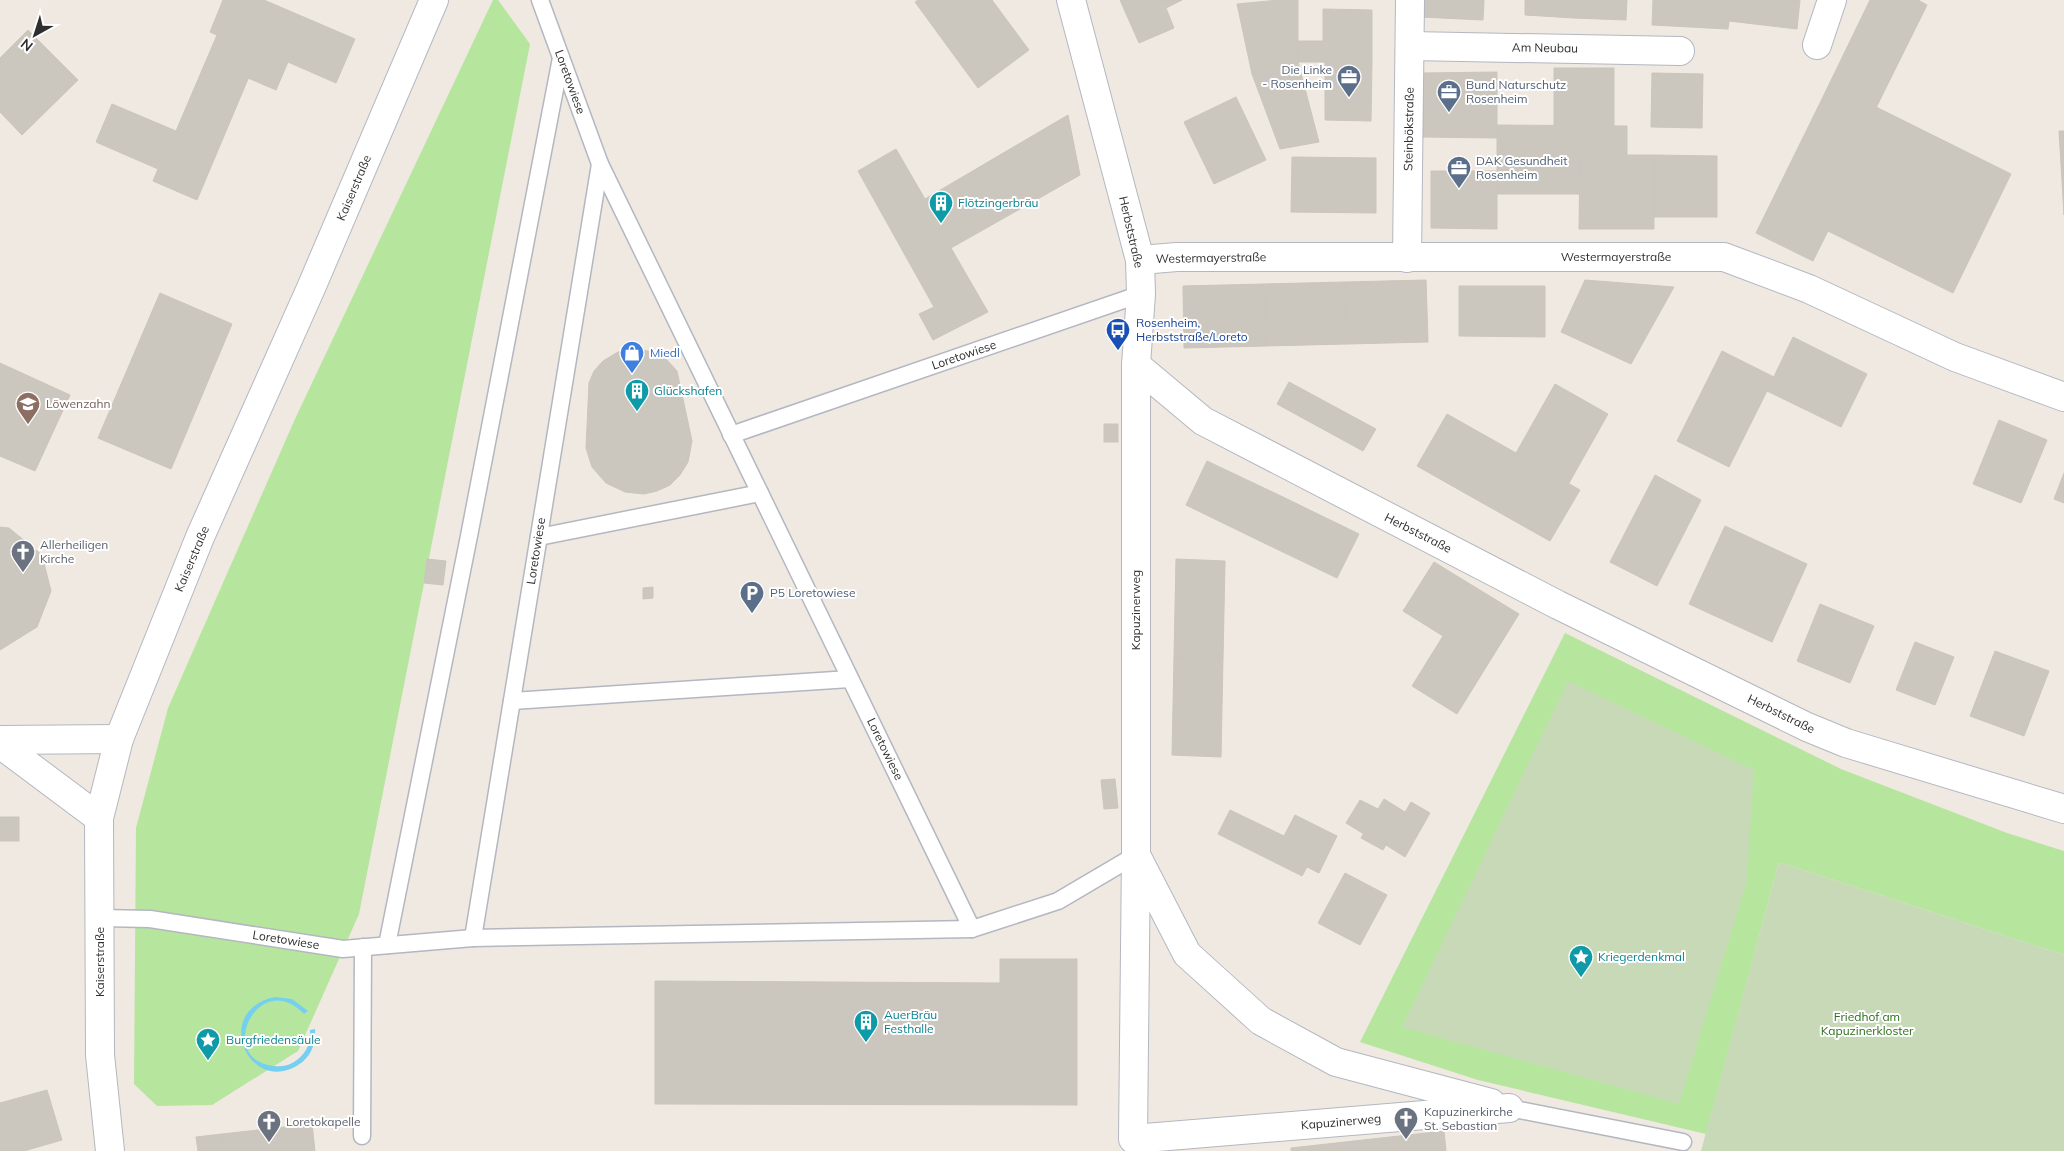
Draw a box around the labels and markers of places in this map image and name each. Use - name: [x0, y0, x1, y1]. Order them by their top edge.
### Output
- place label: Die Linke - Rosenheim: [1262, 62, 1332, 91]
- office icon: Die Linke - Rosenheim: [1336, 64, 1362, 98]
- place label: Bund Naturschutz Rosenheim: [1466, 77, 1566, 106]
- office icon: Bund Naturschutz Rosenheim: [1436, 79, 1462, 113]
- place label: DAK Gesundheit Rosenheim: [1476, 153, 1567, 182]
- office icon: DAK Gesundheit Rosenheim: [1446, 155, 1472, 189]
- building icon: Flötzingerbräu: [928, 190, 954, 224]
- place label: Flötzingerbräu: [958, 195, 1039, 210]
- place label: Rosenheim, Herbststraße/Loreto: [1136, 315, 1248, 344]
- bus stop icon: Rosenheim, Herbststraße/Loreto: [1105, 317, 1131, 351]
- shop icon: Miedl: [619, 340, 645, 374]
- place label: Miedl: [650, 345, 680, 360]
- building icon: Glückshafen: [624, 378, 650, 412]
- place label: Glückshafen: [654, 383, 722, 398]
- school or university icon: Löwenzahn: [15, 391, 41, 425]
- place label: Löwenzahn: [46, 396, 111, 411]
- place label: Allerheiligen Kirche: [40, 537, 108, 566]
- church icon: Allerheiligen Kirche: [10, 539, 36, 573]
- parking icon: P5 Loretowiese: [739, 580, 765, 614]
- place label: P5 Loretowiese: [770, 585, 855, 600]
- place icon: Kriegerdenkmal: [1568, 944, 1594, 978]
- place label: Kriegerdenkmal: [1598, 949, 1685, 964]
- place label: AuerBräu Festhalle: [884, 1007, 937, 1036]
- building icon: AuerBräu Festhalle: [853, 1009, 879, 1043]
- place icon: Burgfriedensäule: [195, 1027, 221, 1061]
- place label: Burgfriedensäule: [226, 1032, 321, 1047]
- place label: Kapuzinerkirche St. Sebastian: [1424, 1104, 1513, 1133]
- church icon: Kapuzinerkirche St. Sebastian: [1393, 1106, 1419, 1140]
- church icon: Loretokapelle: [256, 1109, 282, 1143]
- place label: Loretokapelle: [286, 1114, 360, 1129]

